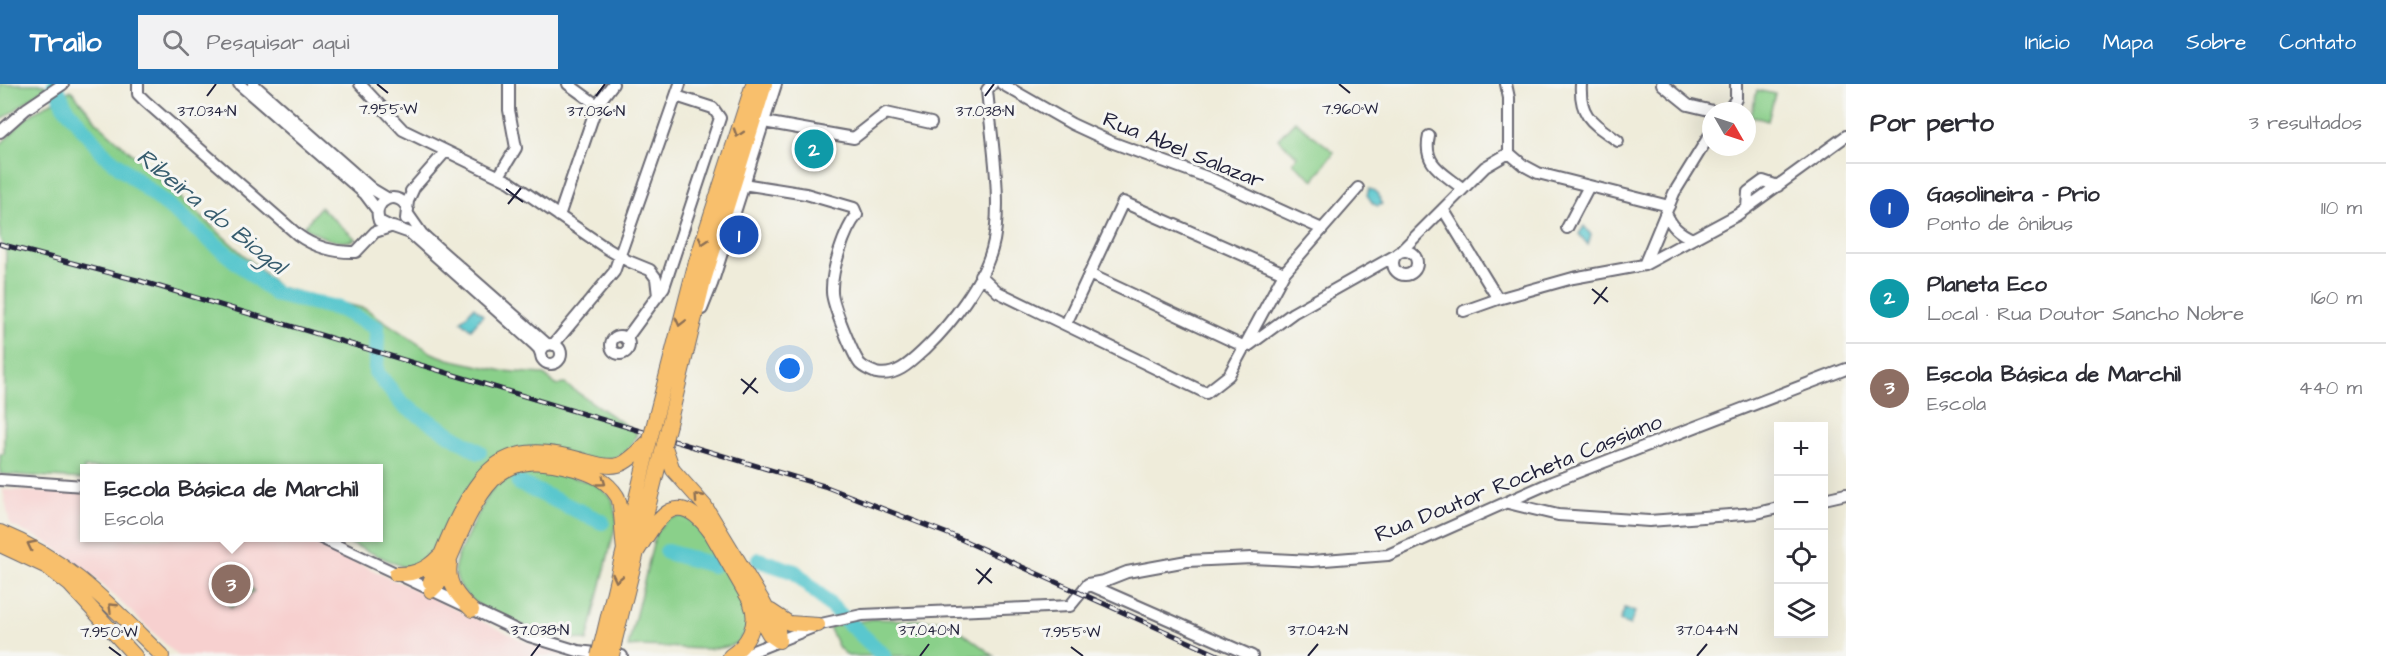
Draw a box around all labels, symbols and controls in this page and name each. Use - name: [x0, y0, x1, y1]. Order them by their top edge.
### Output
- search box: [138, 15, 558, 69]
- text: Trailo: [30, 23, 102, 62]
- icon: search: [159, 26, 192, 59]
- text: Pesquisar aqui: [207, 27, 350, 58]
- text: Início: [2025, 28, 2070, 57]
- text: Mapa: [2103, 28, 2153, 57]
- text: Sobre: [2186, 28, 2246, 57]
- text: Contato: [2279, 28, 2356, 57]
- text: 7.955°W: [359, 99, 417, 120]
- text: 7.960°W: [1322, 99, 1378, 120]
- text: 37.034°N: [178, 101, 236, 122]
- text: 37.036°N: [567, 101, 625, 122]
- text: 37.038°N: [956, 101, 1014, 122]
- north arrow: [1702, 102, 1756, 156]
- street label: Rua Abel Salazar: [1098, 104, 1269, 197]
- text: Por perto: [1870, 105, 1994, 141]
- text: 3 resultados: [2249, 109, 2362, 137]
- pin: 2: [794, 126, 834, 172]
- one-way arrow: [732, 127, 745, 138]
- water label: Ribeira do Biogal: [129, 141, 296, 286]
- text: Gasolineira - Prio: [1927, 179, 2100, 210]
- text: 1: [1888, 194, 1891, 222]
- text: 110 m: [2321, 194, 2362, 222]
- text: Ponto de ônibus: [1927, 210, 2073, 238]
- pin: 1: [720, 212, 758, 258]
- one-way arrow: [698, 235, 710, 246]
- text: Planeta Eco: [1927, 269, 2047, 300]
- text: 2: [1884, 284, 1895, 312]
- text: 160 m: [2311, 284, 2362, 312]
- text: Local · Rua Doutor Sancho Nobre: [1927, 300, 2244, 328]
- one-way arrow: [675, 317, 688, 327]
- your location: [775, 354, 804, 383]
- text: Escola Básica de Marchil: [1927, 359, 2181, 390]
- text: 3: [1884, 374, 1895, 402]
- text: 440 m: [2299, 374, 2362, 402]
- text: Escola: [1927, 390, 1986, 418]
- street label: Rua Doutor Rocheta Cassiano: [1370, 406, 1667, 550]
- map controls: [1774, 422, 1828, 638]
- button: +: [1774, 422, 1828, 476]
- popup: [80, 464, 383, 542]
- text: Escola Básica de Marchil: [104, 474, 359, 505]
- one-way arrow: [596, 474, 607, 485]
- button: −: [1774, 476, 1828, 530]
- one-way arrow: [694, 493, 705, 504]
- text: Escola: [104, 505, 164, 533]
- button: locate: [1774, 530, 1828, 584]
- one-way arrow: [26, 541, 37, 553]
- pin: 3: [212, 562, 250, 606]
- one-way arrow: [611, 573, 624, 583]
- button: layers: [1774, 584, 1828, 638]
- one-way arrow: [109, 604, 120, 615]
- text: 37.038°N: [511, 620, 569, 641]
- text: 37.040°N: [899, 620, 959, 641]
- text: 37.042°N: [1288, 620, 1348, 641]
- text: 37.044°N: [1676, 620, 1738, 641]
- text: 7.950°W: [80, 622, 138, 643]
- text: 7.955°W: [1042, 622, 1100, 643]

